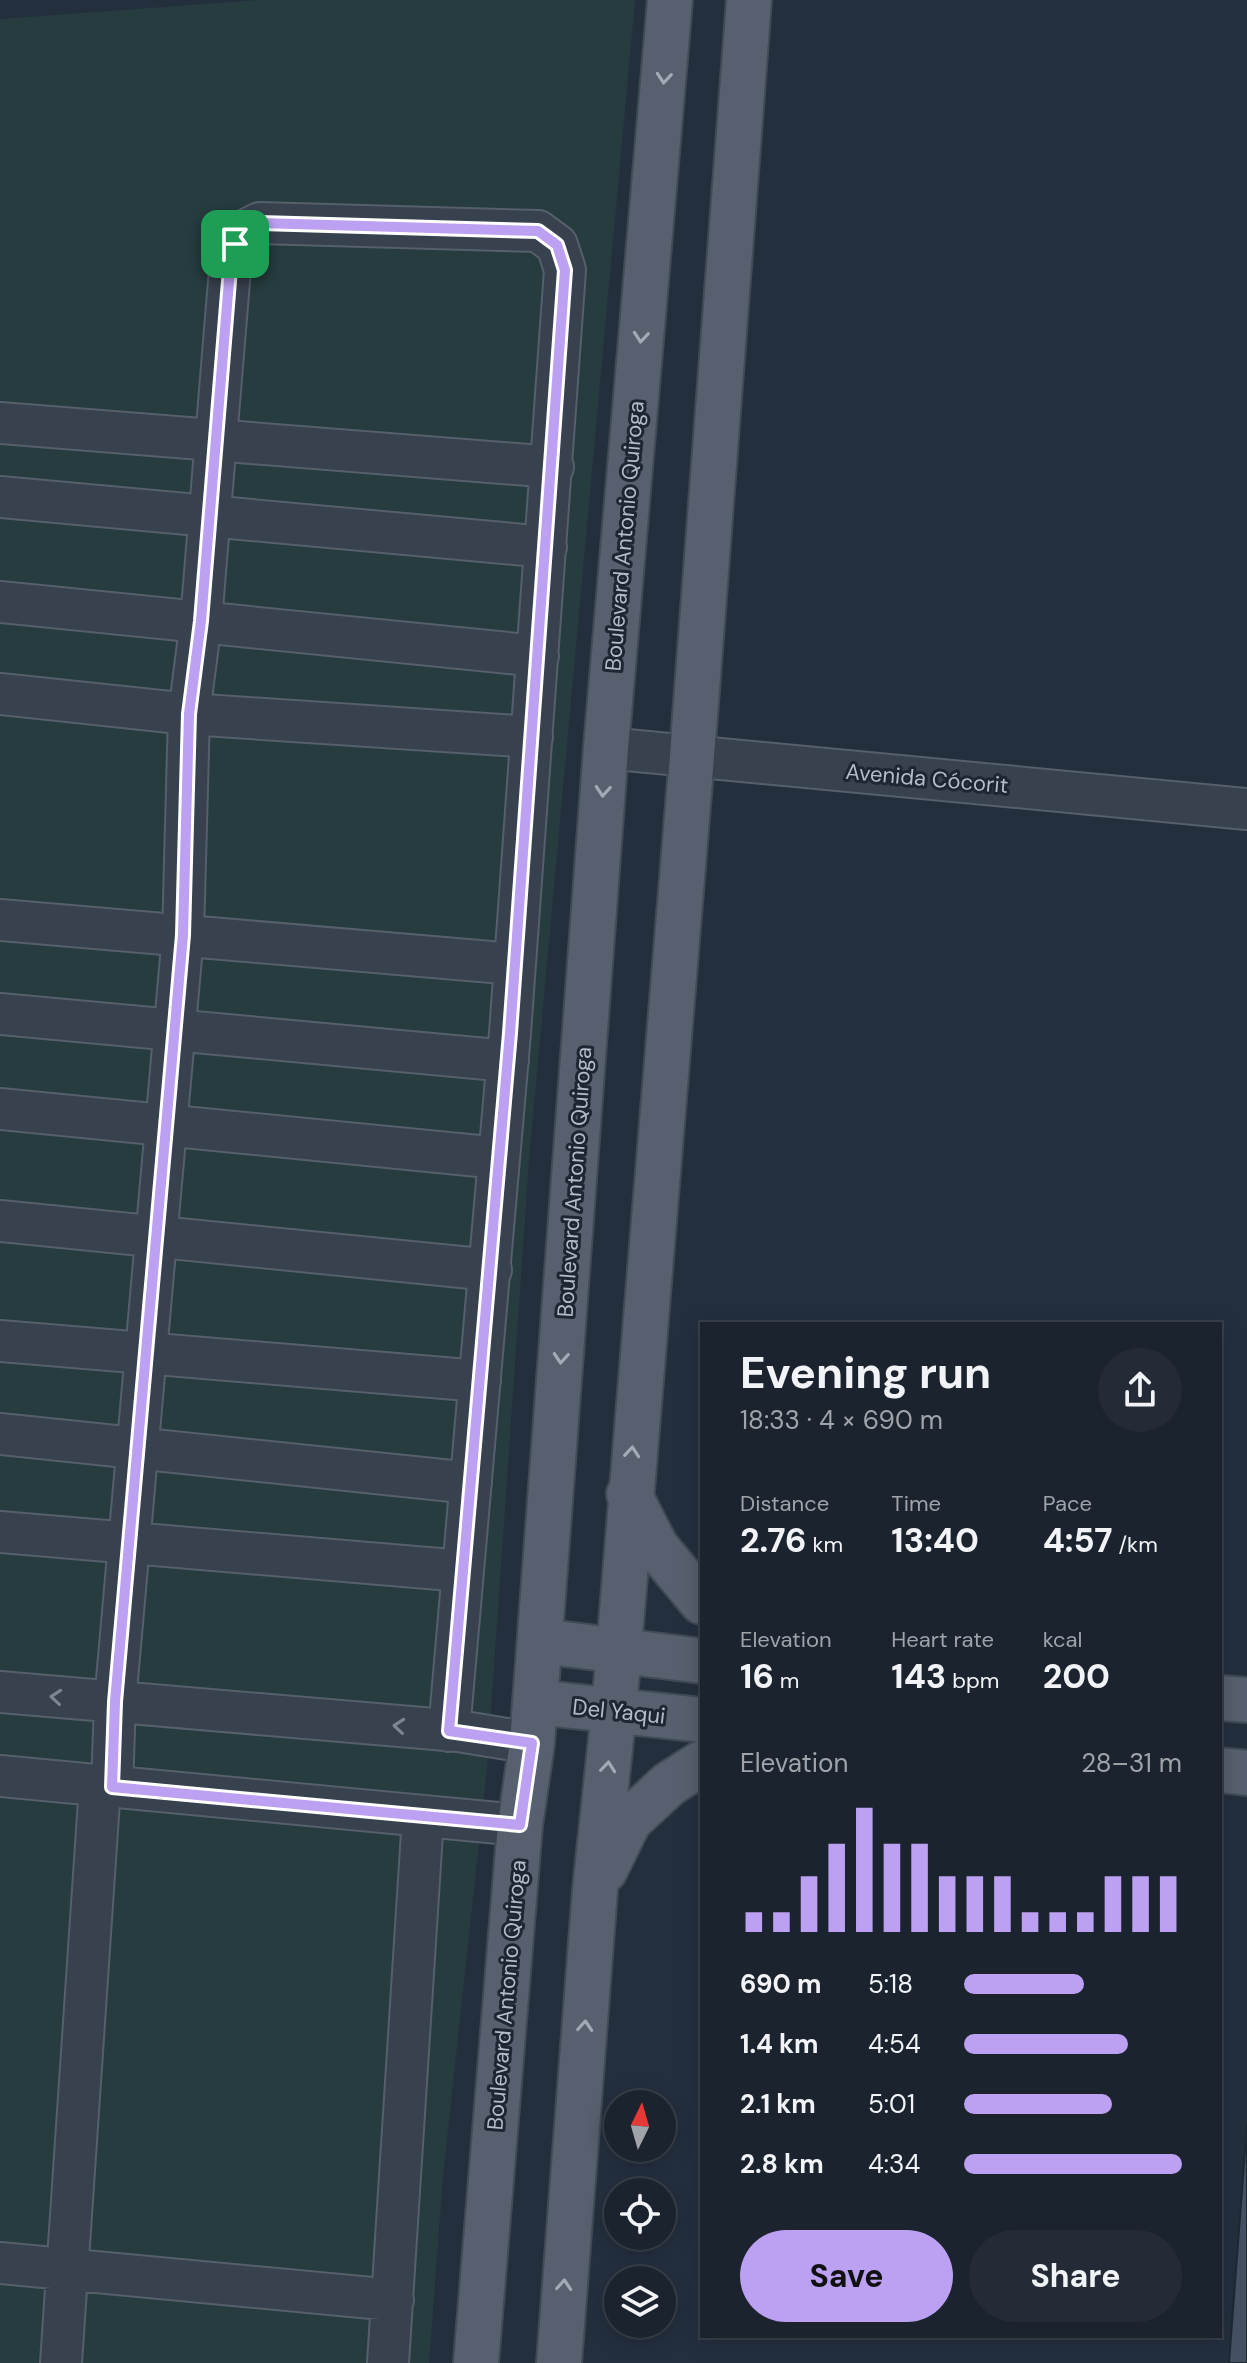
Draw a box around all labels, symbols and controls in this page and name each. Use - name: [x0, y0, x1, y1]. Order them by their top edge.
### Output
- one-way arrow: [655, 72, 672, 85]
- pin: [201, 210, 269, 278]
- icon: arrive: [213, 222, 257, 266]
- one-way arrow: [633, 331, 650, 344]
- street label: Boulevard Antonio Quiroga: [598, 400, 651, 672]
- street label: Avenida Cócorit: [844, 757, 1009, 800]
- one-way arrow: [595, 785, 612, 798]
- street label: Boulevard Antonio Quiroga: [551, 1046, 598, 1318]
- text: Evening run: [740, 1344, 991, 1402]
- button: share: [1098, 1348, 1182, 1432]
- one-way arrow: [553, 1352, 570, 1365]
- text: 18:33 · 4 × 690 m: [740, 1403, 943, 1437]
- one-way arrow: [623, 1445, 640, 1458]
- text: Distance: [740, 1489, 829, 1518]
- text: Time: [891, 1489, 941, 1518]
- text: Pace: [1043, 1489, 1092, 1518]
- text: 2.76: [740, 1518, 807, 1563]
- text: 13:40: [891, 1518, 979, 1563]
- text: 4:57: [1043, 1518, 1113, 1563]
- text: km: [807, 1530, 843, 1559]
- text: /km: [1113, 1530, 1158, 1559]
- text: Elevation: [740, 1625, 832, 1654]
- text: Heart rate: [891, 1625, 994, 1654]
- text: kcal: [1043, 1625, 1082, 1654]
- text: 16: [740, 1654, 774, 1699]
- text: 143: [891, 1654, 946, 1699]
- text: 200: [1043, 1654, 1110, 1699]
- text: m: [774, 1666, 799, 1695]
- text: bpm: [946, 1666, 999, 1695]
- one-way arrow: [50, 1689, 63, 1706]
- street label: Del Yaqui: [571, 1692, 667, 1731]
- one-way arrow: [392, 1718, 405, 1735]
- text: Elevation: [740, 1746, 848, 1780]
- text: 28–31 m: [1081, 1746, 1182, 1780]
- one-way arrow: [599, 1760, 616, 1773]
- street label: Boulevard Antonio Quiroga: [480, 1859, 533, 2131]
- text: 690 m: [740, 1967, 821, 2001]
- text: 5:18: [868, 1967, 913, 2001]
- one-way arrow: [576, 2019, 593, 2032]
- text: 1.4 km: [740, 2027, 819, 2061]
- text: 4:54: [868, 2027, 921, 2061]
- text: 2.1 km: [740, 2087, 816, 2121]
- text: 5:01: [868, 2087, 915, 2121]
- north arrow: [604, 2090, 676, 2162]
- map controls: [604, 2090, 676, 2338]
- text: 2.8 km: [740, 2147, 824, 2181]
- text: 4:34: [868, 2147, 920, 2181]
- button: locate: [604, 2178, 676, 2250]
- button: Save: [740, 2230, 953, 2322]
- button: Share: [969, 2230, 1182, 2322]
- button: layers: [604, 2266, 676, 2338]
- one-way arrow: [556, 2278, 573, 2291]

